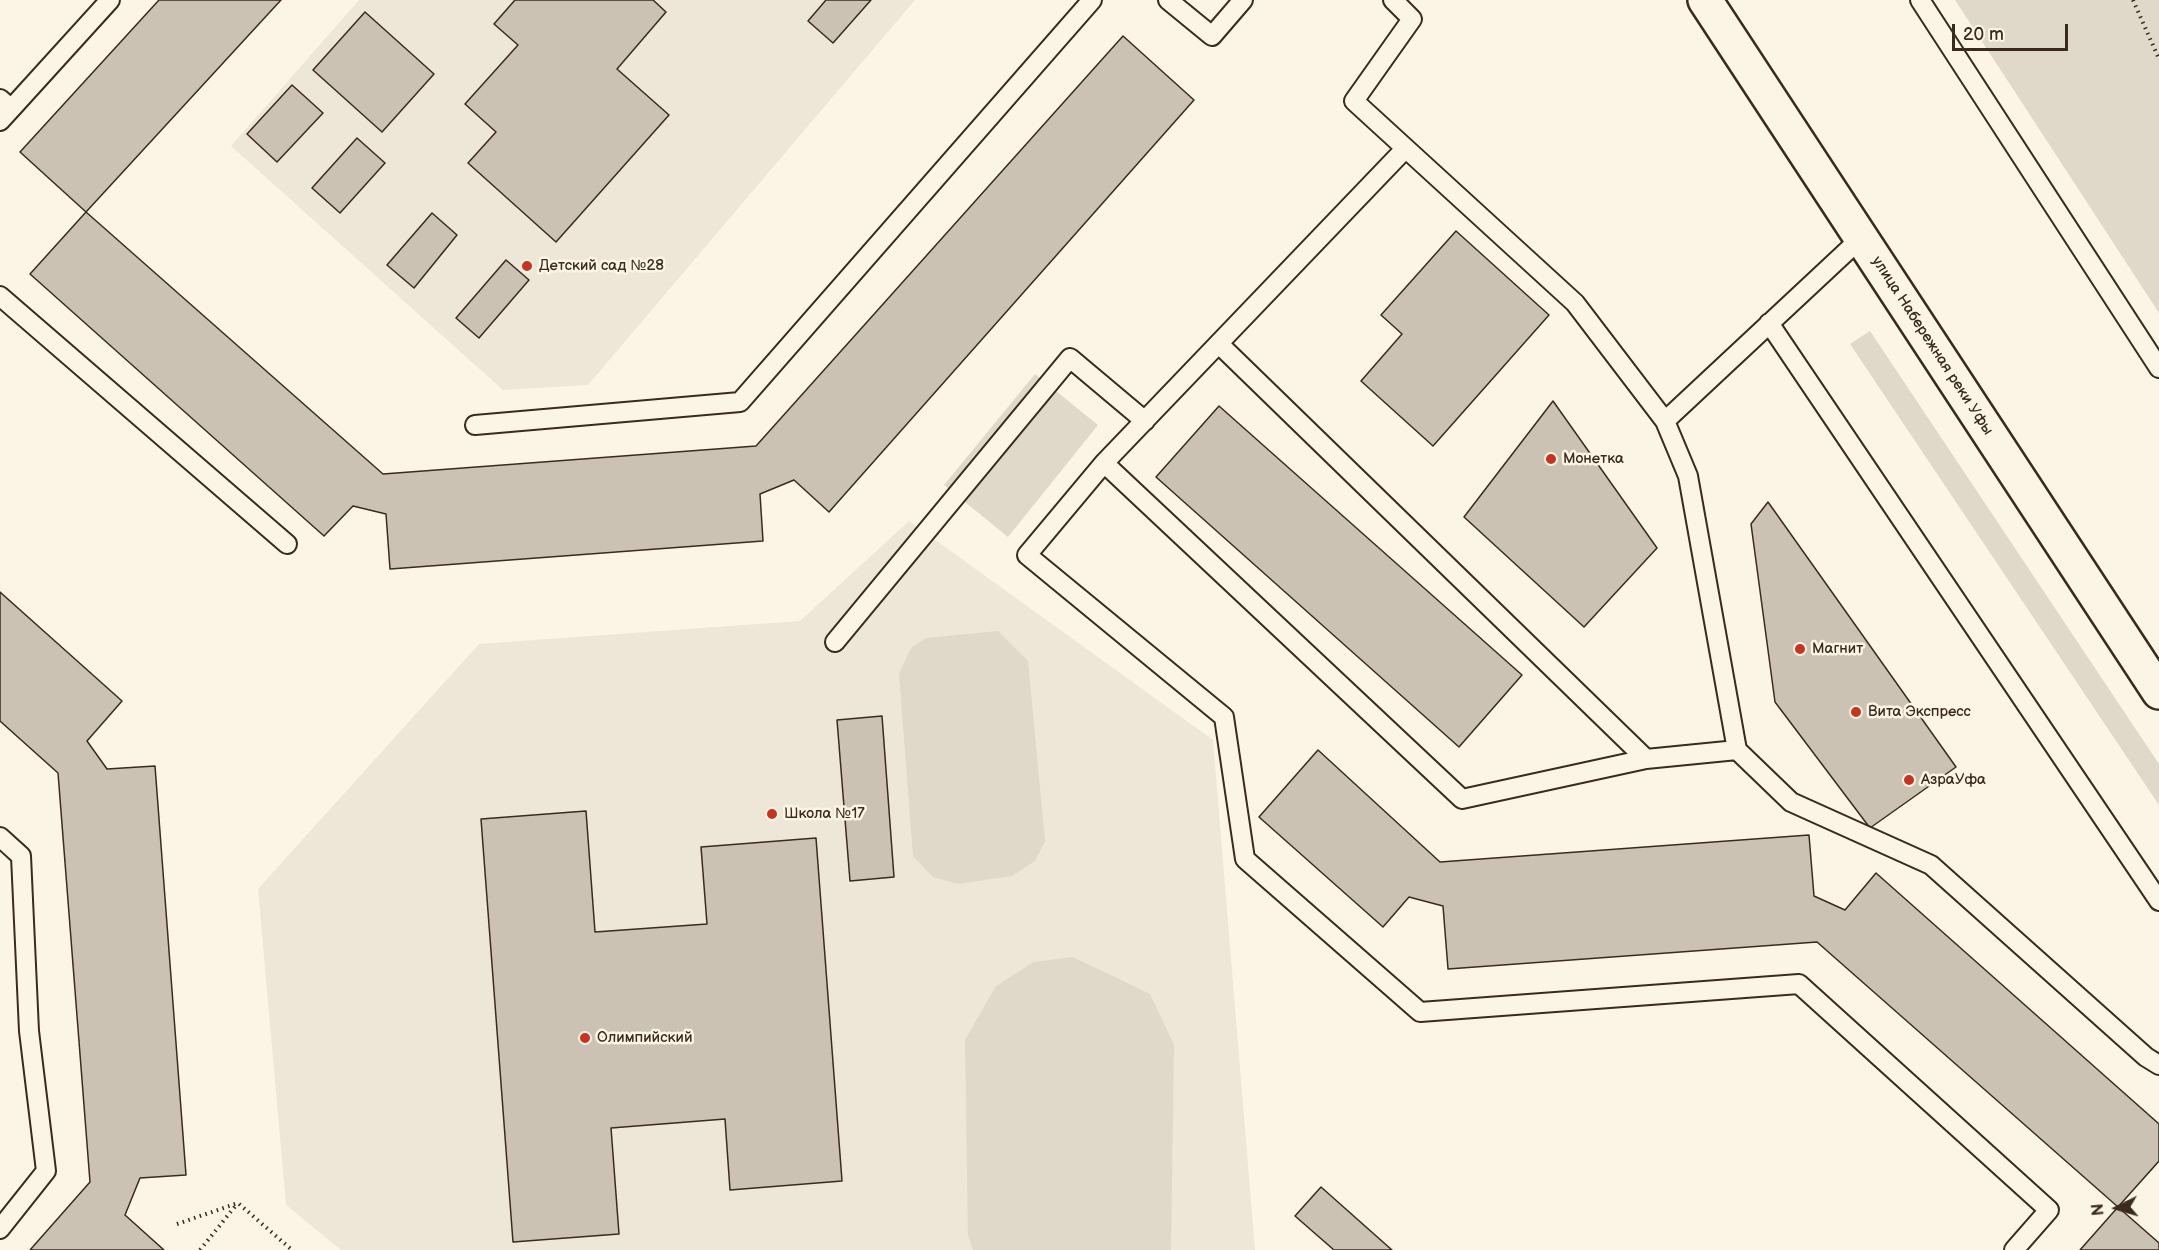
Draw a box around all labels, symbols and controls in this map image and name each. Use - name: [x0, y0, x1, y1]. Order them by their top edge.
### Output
- scale bar: [1955, 12, 2070, 50]
- text: 20 m: [1963, 24, 2004, 45]
- street label: улица Набережная реки Уфы: [1867, 253, 1997, 439]
- place label: Детский сад №28: [539, 257, 664, 275]
- marker: Детский сад №28: [520, 259, 534, 273]
- place label: Монетка: [1563, 450, 1624, 468]
- marker: Монетка: [1544, 452, 1558, 466]
- place label: Магнит: [1812, 640, 1863, 658]
- marker: Магнит: [1793, 642, 1807, 656]
- place label: Вита Экспресс: [1868, 703, 1971, 721]
- marker: Вита Экспресс: [1849, 705, 1863, 719]
- place label: АзраУфа: [1921, 771, 1986, 789]
- marker: АзраУфа: [1902, 773, 1916, 787]
- place label: Школа №17: [784, 805, 865, 823]
- marker: Школа №17: [765, 807, 779, 821]
- place label: Олимпийский: [597, 1029, 692, 1047]
- marker: Олимпийский: [578, 1031, 592, 1045]
- north arrow: [2087, 1178, 2147, 1238]
- text: N: [2089, 1203, 2109, 1216]

